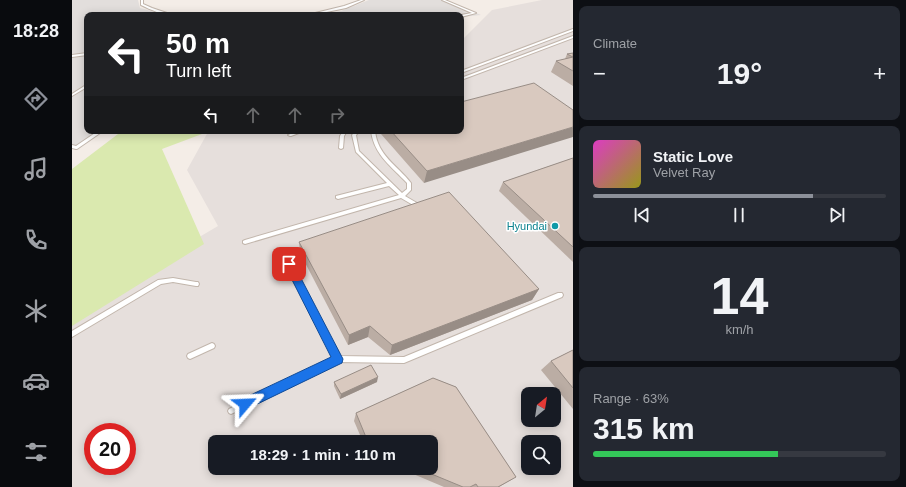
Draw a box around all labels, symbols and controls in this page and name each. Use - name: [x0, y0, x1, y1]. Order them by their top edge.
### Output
- text: 18:28: [13, 21, 59, 41]
- icon: left: [100, 28, 152, 80]
- text: 50 m: [166, 28, 230, 59]
- text: Climate: [593, 36, 637, 51]
- text: 19°: [717, 57, 762, 90]
- text: Turn left: [166, 61, 231, 81]
- text: −: [593, 61, 606, 86]
- text: +: [873, 61, 886, 86]
- icon: directions: [22, 85, 50, 113]
- icon: left: [200, 104, 222, 126]
- icon: ahead: [242, 104, 264, 126]
- icon: ahead: [284, 104, 306, 126]
- icon: right: [326, 104, 348, 126]
- text: Static Love: [653, 148, 733, 165]
- icon: music: [22, 155, 50, 183]
- text: Velvet Ray: [653, 165, 715, 180]
- icon: previous: [631, 204, 653, 226]
- icon: pause: [728, 204, 750, 226]
- icon: next: [826, 204, 848, 226]
- place label: Hyundai: [507, 220, 547, 232]
- marker: Hyundai: [550, 221, 560, 231]
- icon: phone: [22, 226, 50, 254]
- pin: [272, 247, 306, 281]
- icon: arrive: [278, 253, 300, 275]
- text: 14: [711, 267, 768, 325]
- icon: climate: [22, 297, 50, 325]
- text: km/h: [725, 322, 754, 337]
- icon: car: [22, 367, 50, 395]
- position arrow: [224, 383, 266, 425]
- north arrow: [521, 387, 561, 427]
- map controls: [521, 387, 561, 475]
- text: Range · 63%: [593, 391, 669, 406]
- text: 315 km: [593, 412, 695, 445]
- speed limit sign: 20: [84, 423, 136, 475]
- button: search: [521, 435, 561, 475]
- icon: filters: [22, 438, 50, 466]
- text: 18:29 · 1 min · 110 m: [250, 446, 396, 463]

